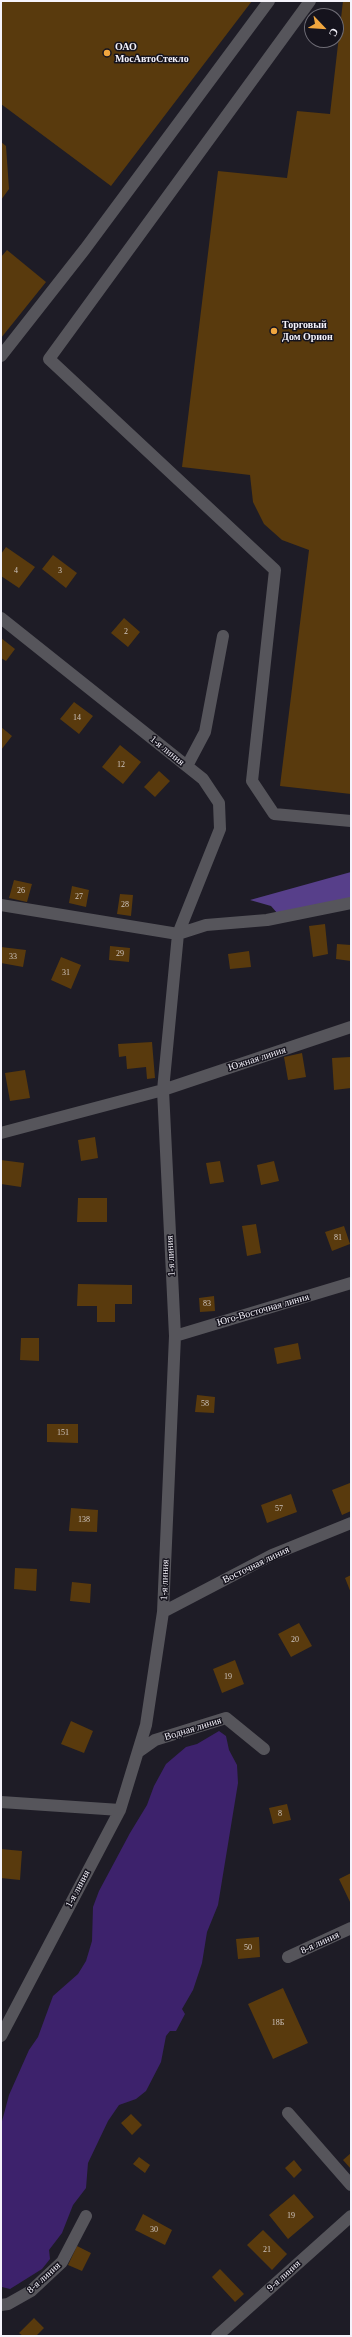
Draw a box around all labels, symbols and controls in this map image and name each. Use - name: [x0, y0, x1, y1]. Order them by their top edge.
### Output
- north arrow: [304, 8, 344, 48]
- text: С: [327, 27, 341, 39]
- place label: ОАО МосАвтоСтекло: [115, 41, 189, 64]
- marker: ОАО МосАвтоСтекло: [102, 48, 112, 58]
- place label: Торговый Дом Орион: [282, 319, 333, 342]
- marker: Торговый Дом Орион: [269, 326, 279, 336]
- house number: 4: [14, 566, 18, 576]
- house number: 3: [58, 566, 62, 576]
- house number: 2: [124, 627, 128, 637]
- house number: 14: [73, 713, 81, 723]
- street label: 1-я линия: [147, 733, 187, 769]
- house number: 12: [117, 760, 125, 770]
- house number: 26: [17, 886, 25, 896]
- house number: 27: [75, 892, 83, 902]
- house number: 28: [121, 900, 129, 910]
- house number: 29: [116, 949, 124, 959]
- house number: 33: [9, 952, 17, 962]
- house number: 31: [62, 968, 70, 978]
- street label: Южная линия: [227, 1044, 287, 1074]
- house number: 81: [334, 1233, 342, 1243]
- street label: 1-я линия: [164, 1235, 178, 1277]
- street label: Юго-Восточная линия: [216, 1291, 310, 1329]
- house number: 83: [203, 1299, 211, 1309]
- house number: 58: [201, 1399, 209, 1409]
- house number: 151: [57, 1428, 69, 1438]
- house number: 57: [275, 1504, 283, 1514]
- house number: 138: [78, 1515, 90, 1525]
- street label: Восточная линия: [221, 1544, 291, 1586]
- street label: 1-я линия: [158, 1559, 172, 1601]
- house number: 20: [291, 1635, 299, 1645]
- house number: 19: [224, 1672, 232, 1682]
- street label: Водная линия: [163, 1715, 223, 1743]
- house number: 8: [278, 1809, 282, 1819]
- street label: 1-я линия: [63, 1868, 93, 1910]
- street label: 8-я линия: [299, 1929, 341, 1957]
- house number: 50: [244, 1943, 252, 1953]
- house number: 18Б: [272, 2018, 284, 2028]
- house number: 19: [287, 2211, 295, 2221]
- house number: 30: [150, 2225, 158, 2235]
- house number: 21: [263, 2245, 271, 2255]
- street label: 9-я линия: [265, 2258, 303, 2294]
- street label: 8-я линия: [25, 2260, 63, 2296]

